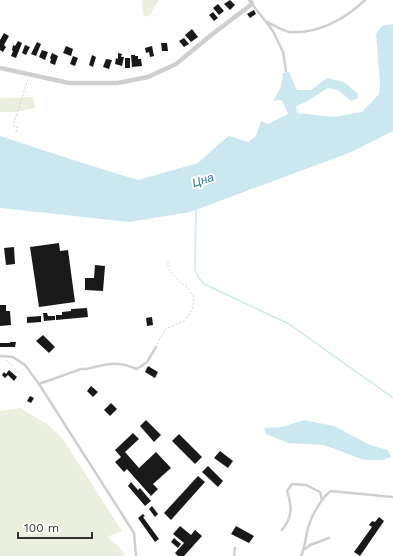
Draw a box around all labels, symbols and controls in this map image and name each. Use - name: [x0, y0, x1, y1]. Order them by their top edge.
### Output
- water label: Цна: [190, 170, 216, 190]
- scale bar: [18, 514, 92, 540]
- text: 100 m: [24, 521, 59, 535]

